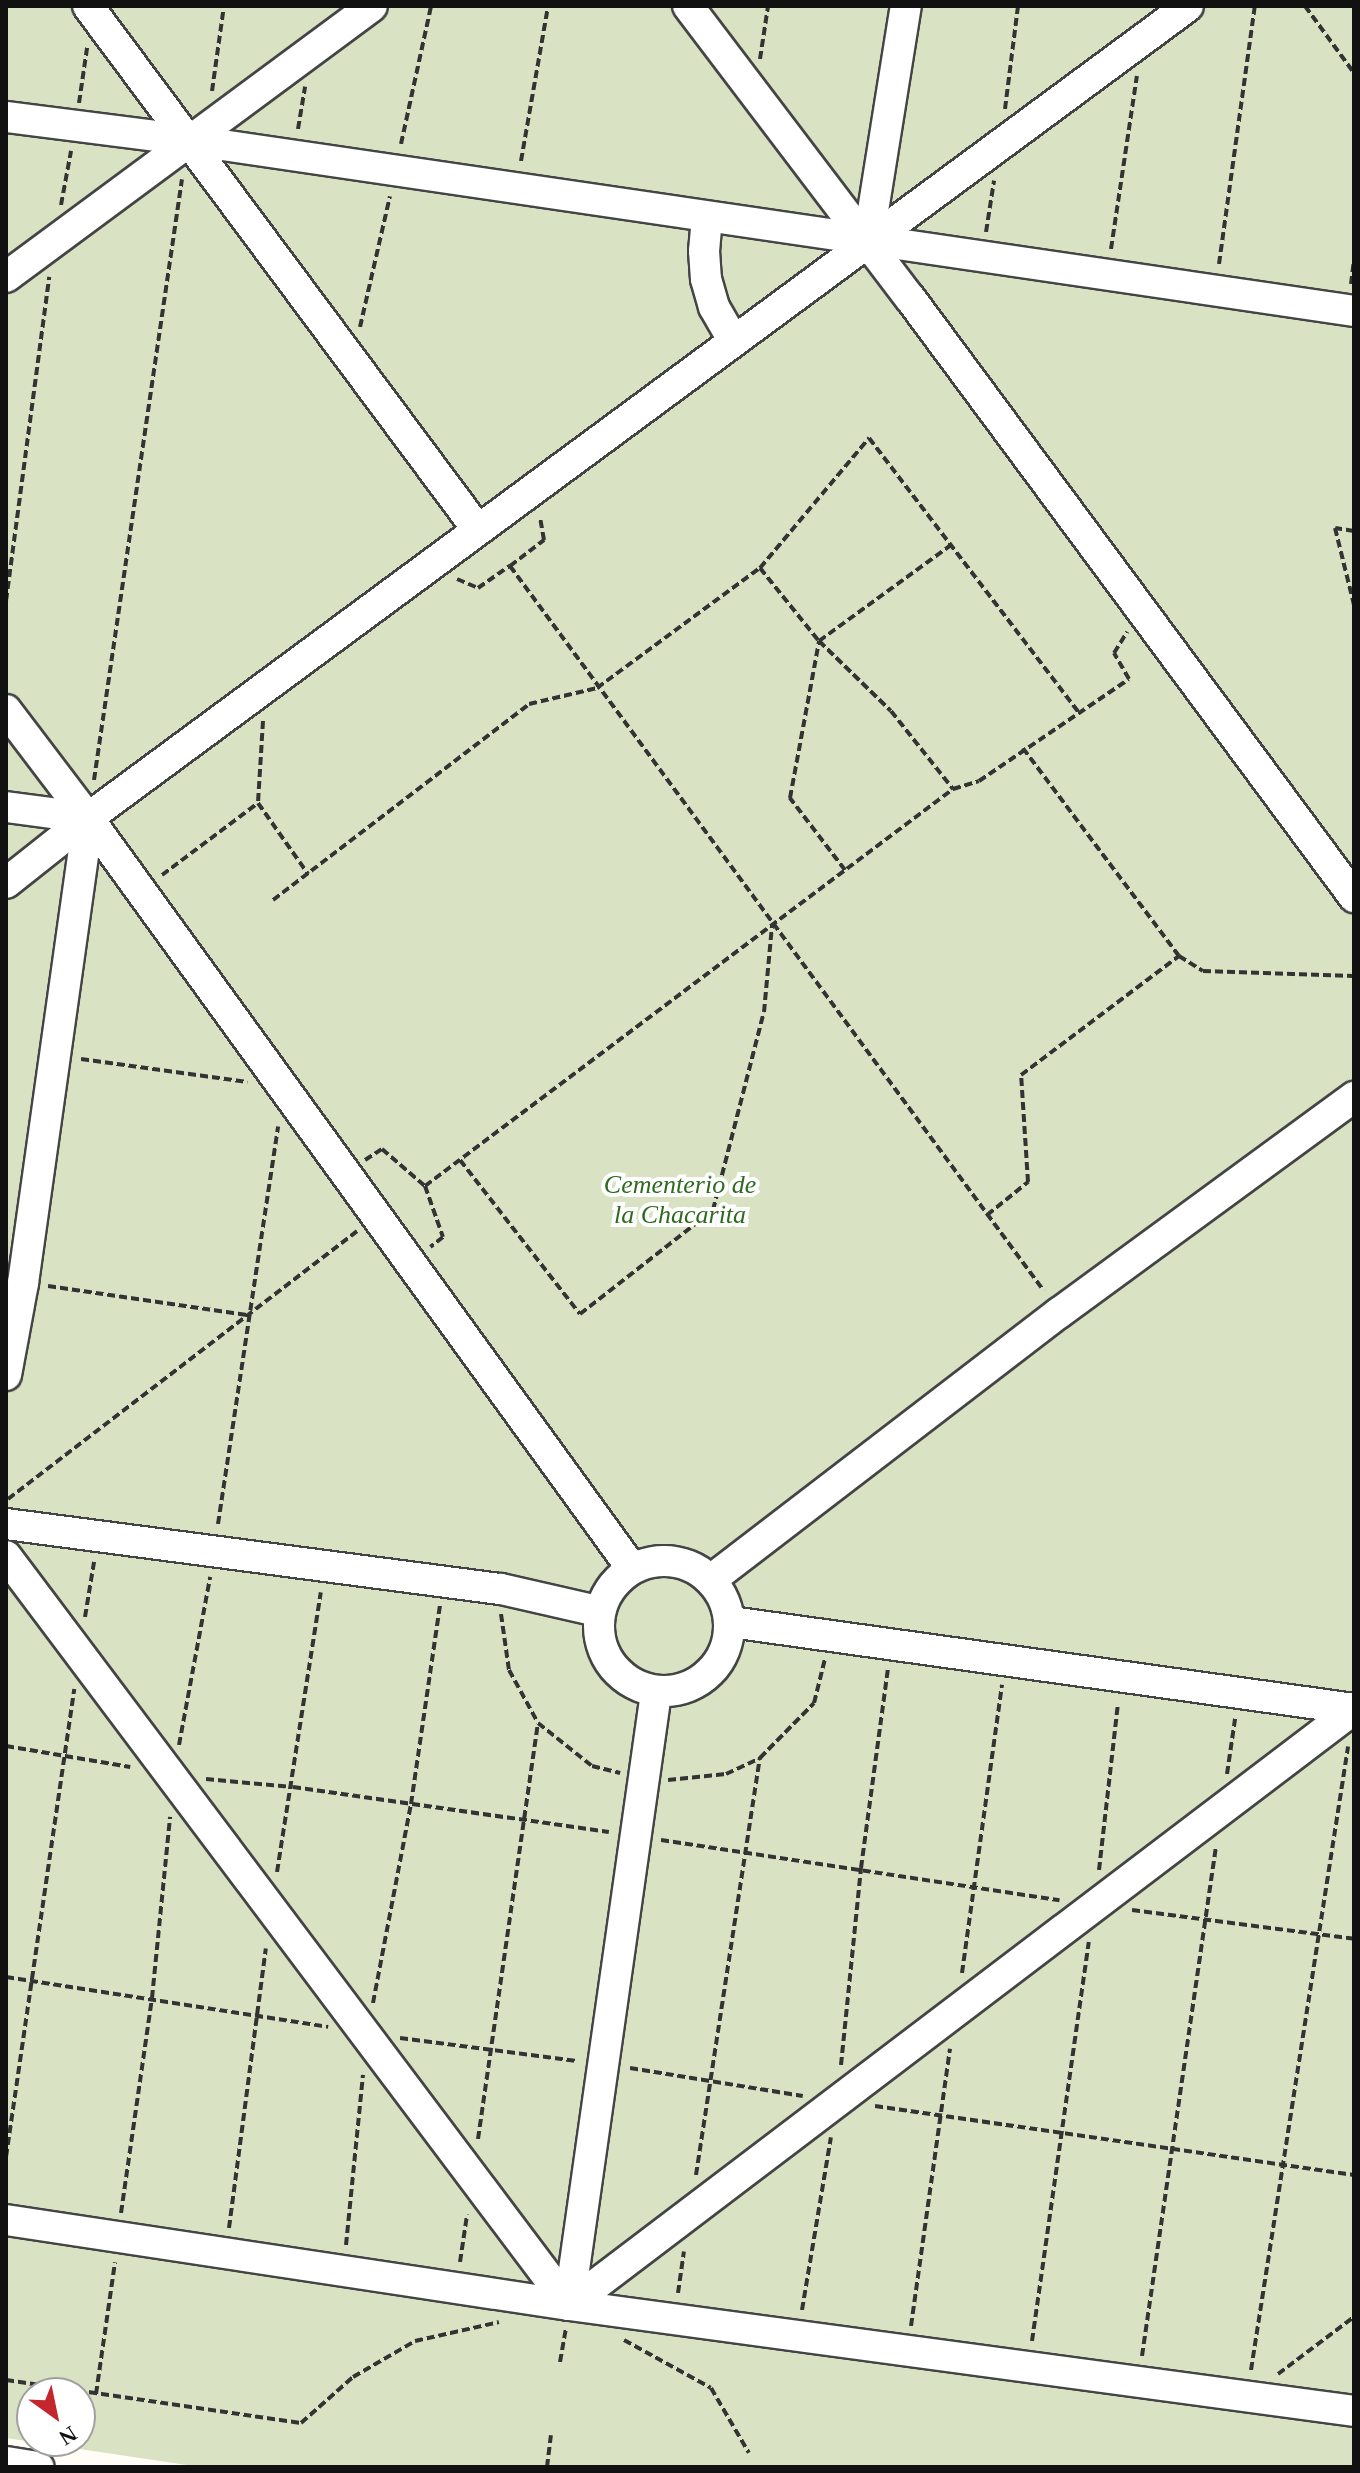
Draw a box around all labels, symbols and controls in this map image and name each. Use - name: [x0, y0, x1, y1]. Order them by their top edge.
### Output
- park label: Cementerio de la Chacarita: [604, 1169, 756, 1230]
- north arrow: [16, 2377, 96, 2457]
- text: N: [55, 2421, 82, 2451]

